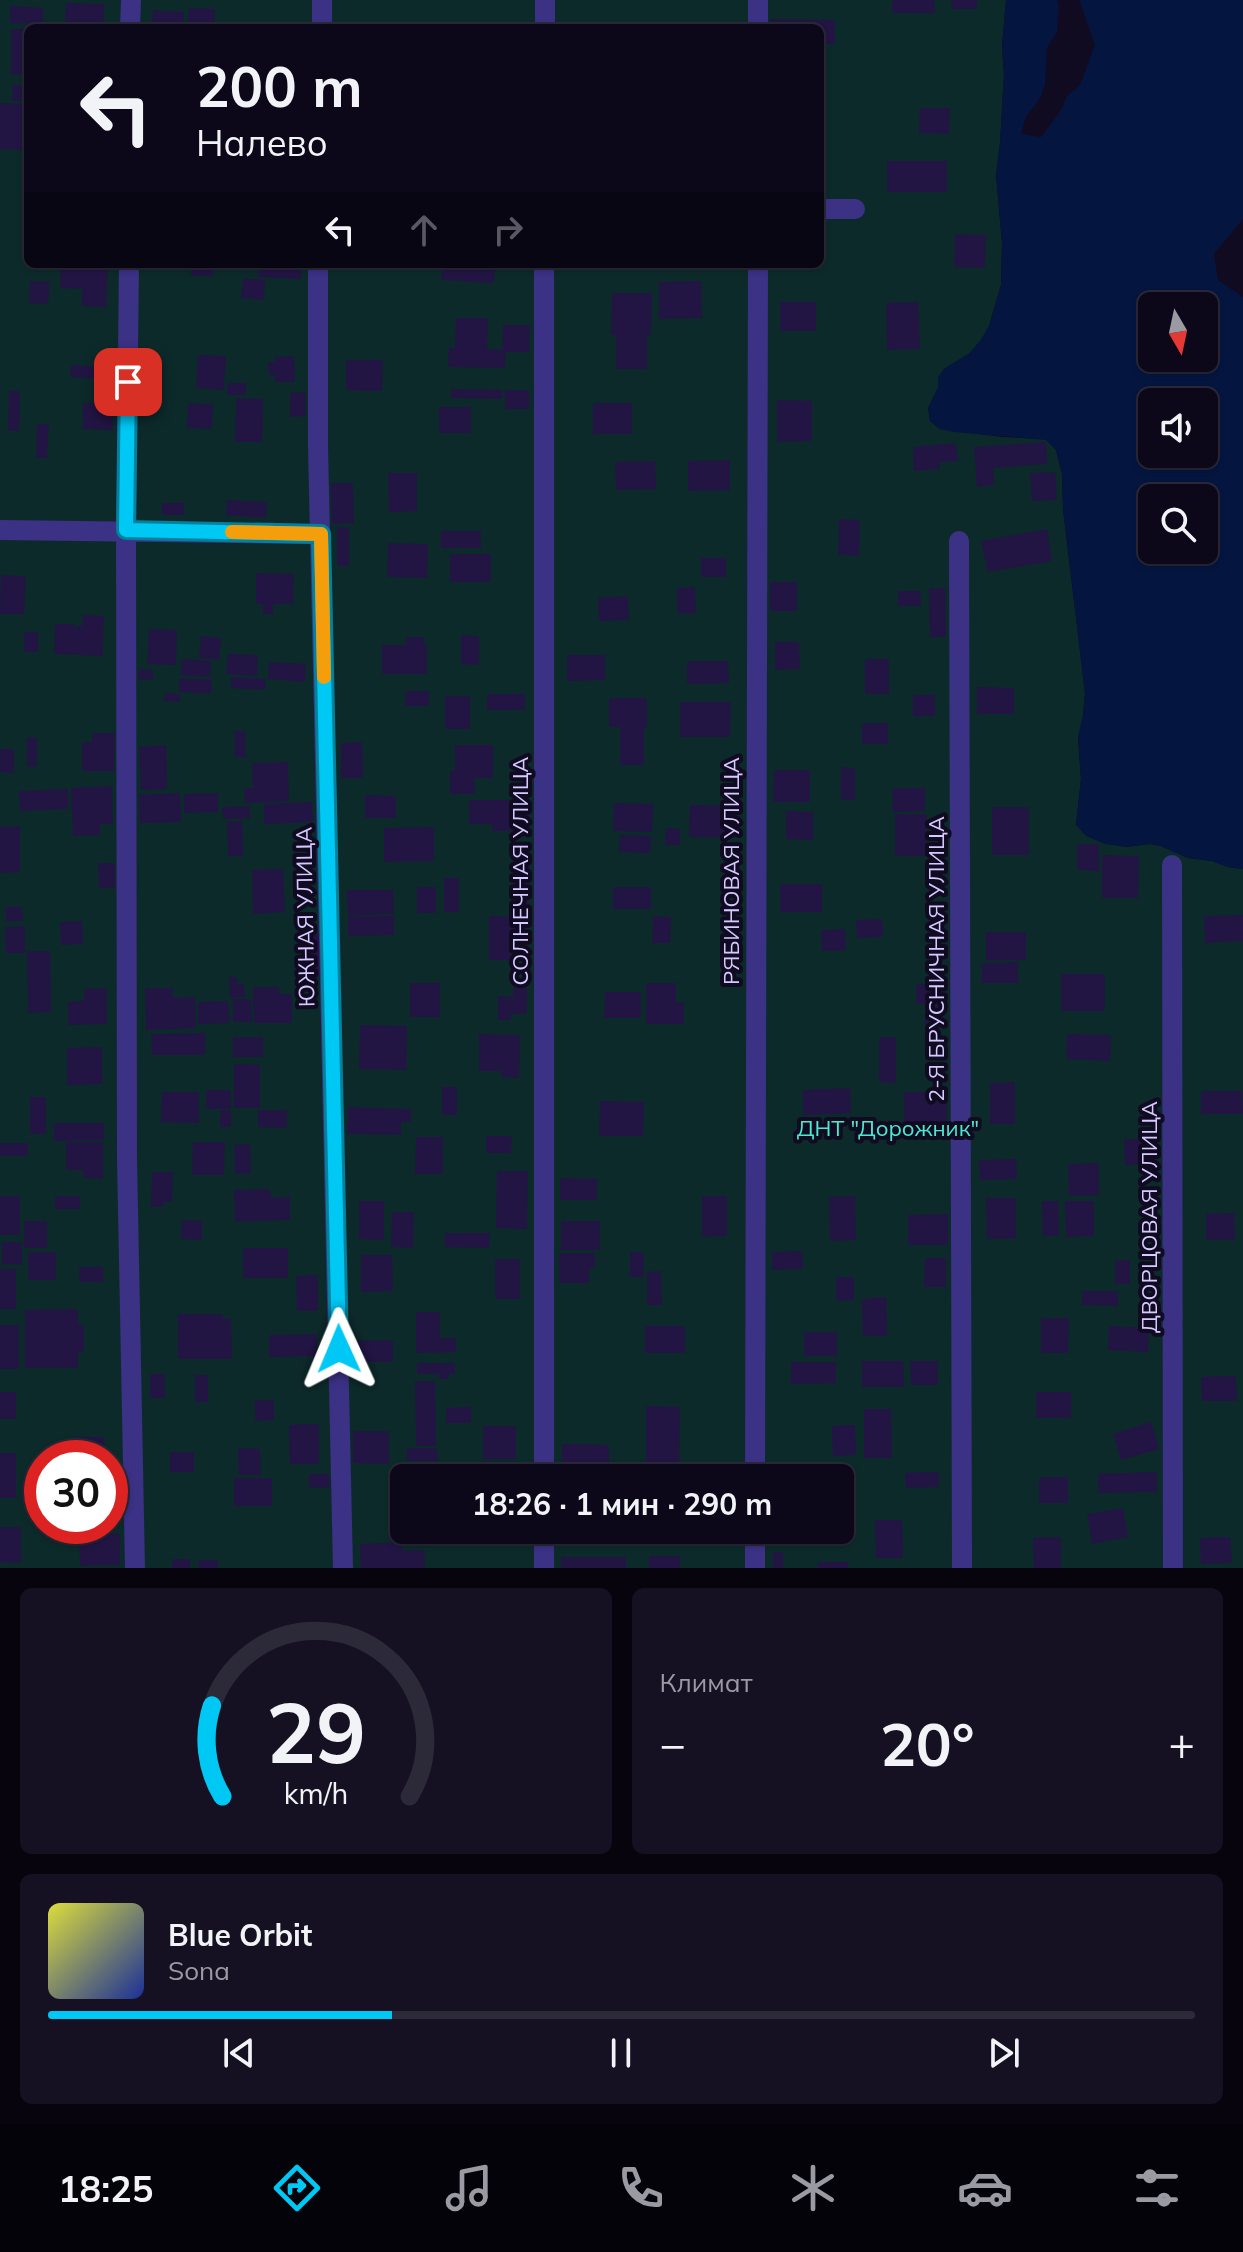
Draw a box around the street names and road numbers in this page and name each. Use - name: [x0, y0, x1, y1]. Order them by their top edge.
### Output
- street label: СОЛНЕЧНАЯ УЛИЦА: [506, 756, 534, 986]
- street label: РЯБИНОВАЯ УЛИЦА: [717, 757, 745, 985]
- street label: 2-Я БРУСНИЧНАЯ УЛИЦА: [922, 816, 950, 1102]
- street label: ЮЖНАЯ УЛИЦА: [289, 827, 321, 1007]
- street label: ДВОРЦОВАЯ УЛИЦА: [1135, 1101, 1163, 1333]

